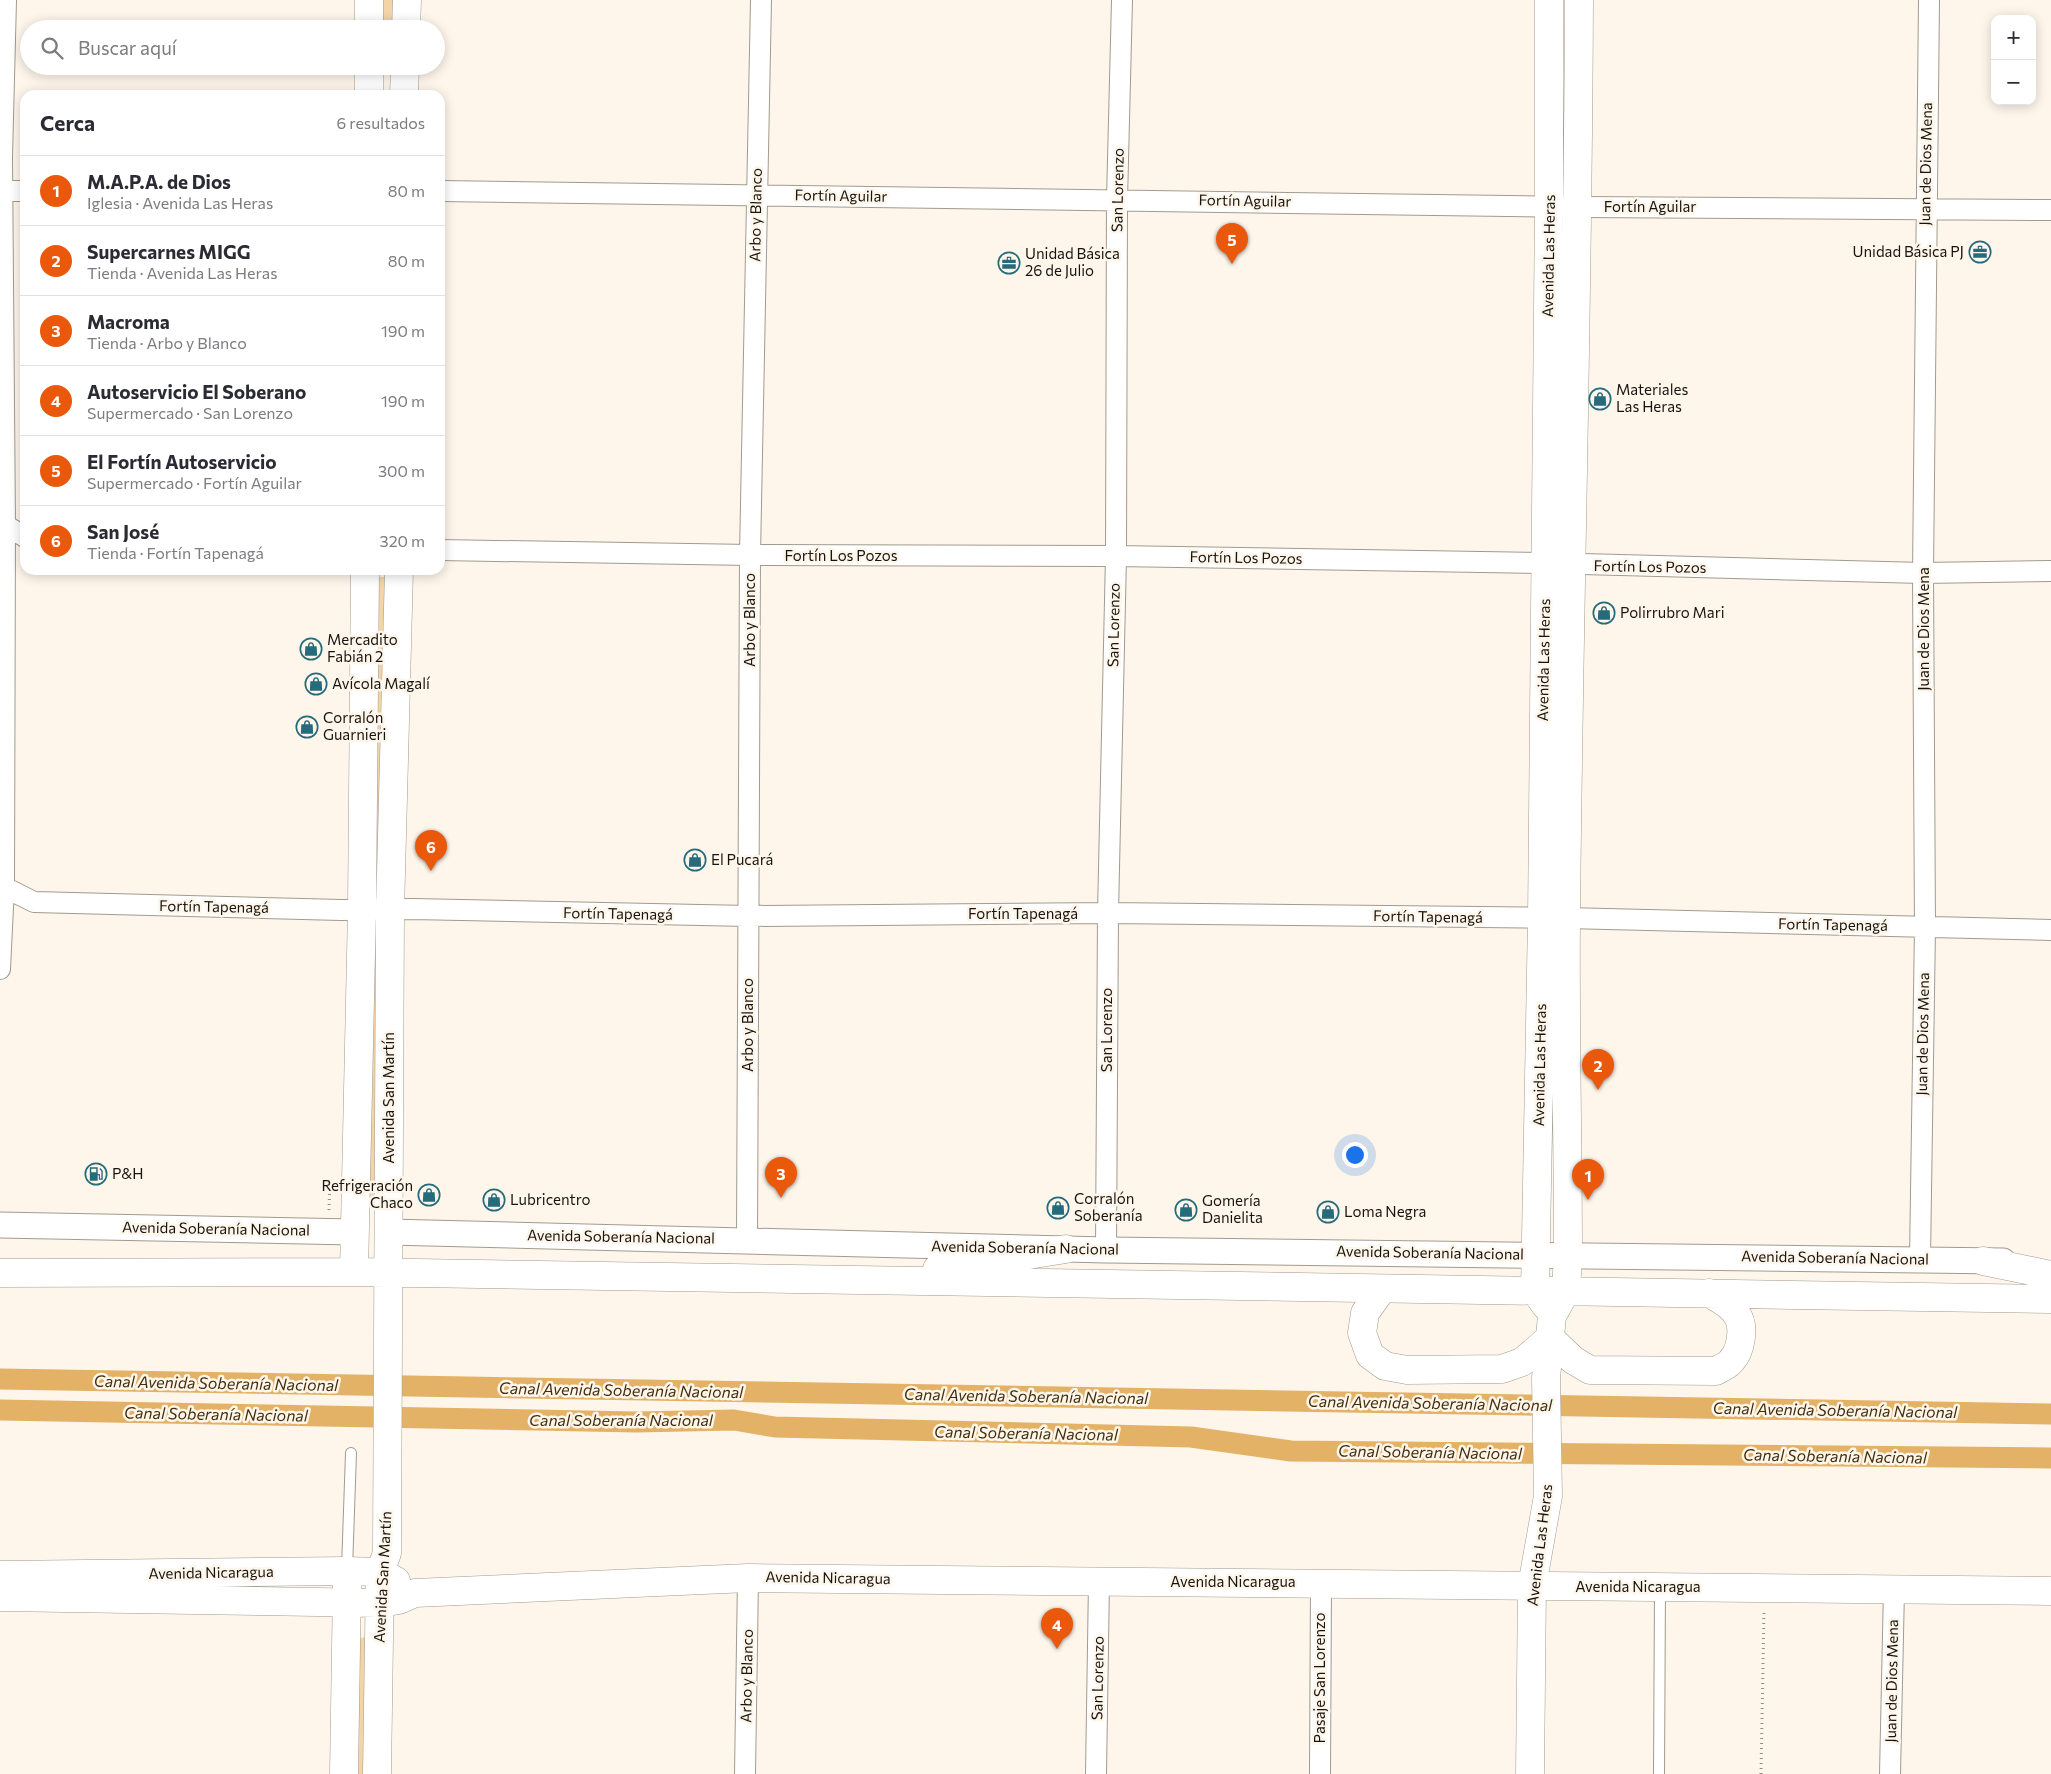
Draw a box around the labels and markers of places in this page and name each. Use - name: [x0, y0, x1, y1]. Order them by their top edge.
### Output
- pin: 5: [1216, 223, 1248, 264]
- office icon: Unidad Básica PJ: [1968, 240, 1992, 264]
- place label: Unidad Básica PJ: [1852, 242, 1964, 260]
- place label: Unidad Básica 26 de Julio: [1025, 244, 1120, 279]
- office icon: Unidad Básica 26 de Julio: [997, 251, 1021, 275]
- place label: Materiales Las Heras: [1616, 380, 1688, 415]
- shop icon: Materiales Las Heras: [1588, 387, 1612, 411]
- shop icon: Polirrubro Mari: [1592, 601, 1616, 625]
- place label: Polirrubro Mari: [1620, 603, 1725, 621]
- place label: Mercadito Fabián 2: [327, 630, 398, 665]
- shop icon: Mercadito Fabián 2: [299, 637, 323, 661]
- shop icon: Avícola Magalí: [304, 672, 328, 696]
- place label: Avícola Magalí: [332, 674, 431, 692]
- place label: Corralón Guarnieri: [323, 708, 386, 743]
- shop icon: Corralón Guarnieri: [295, 715, 319, 739]
- pin: 6: [415, 830, 447, 871]
- shop icon: El Pucará: [683, 848, 707, 872]
- place label: El Pucará: [711, 850, 773, 868]
- pin: 2: [1582, 1049, 1614, 1090]
- pin: 3: [765, 1157, 797, 1198]
- pin: 1: [1572, 1159, 1604, 1200]
- fuel station icon: P&H: [84, 1162, 108, 1186]
- place label: P&H: [112, 1164, 143, 1182]
- place label: Refrigeración Chaco: [321, 1176, 413, 1211]
- shop icon: Refrigeración Chaco: [417, 1183, 441, 1207]
- shop icon: Lubricentro: [482, 1188, 506, 1212]
- place label: Corralón Soberanía: [1074, 1189, 1143, 1224]
- place label: Lubricentro: [510, 1190, 590, 1208]
- place label: Gomería Danielita: [1202, 1191, 1263, 1226]
- shop icon: Corralón Soberanía: [1046, 1196, 1070, 1220]
- shop icon: Gomería Danielita: [1174, 1198, 1198, 1222]
- shop icon: Loma Negra: [1316, 1200, 1340, 1224]
- place label: Loma Negra: [1344, 1202, 1426, 1220]
- pin: 4: [1041, 1608, 1073, 1649]

